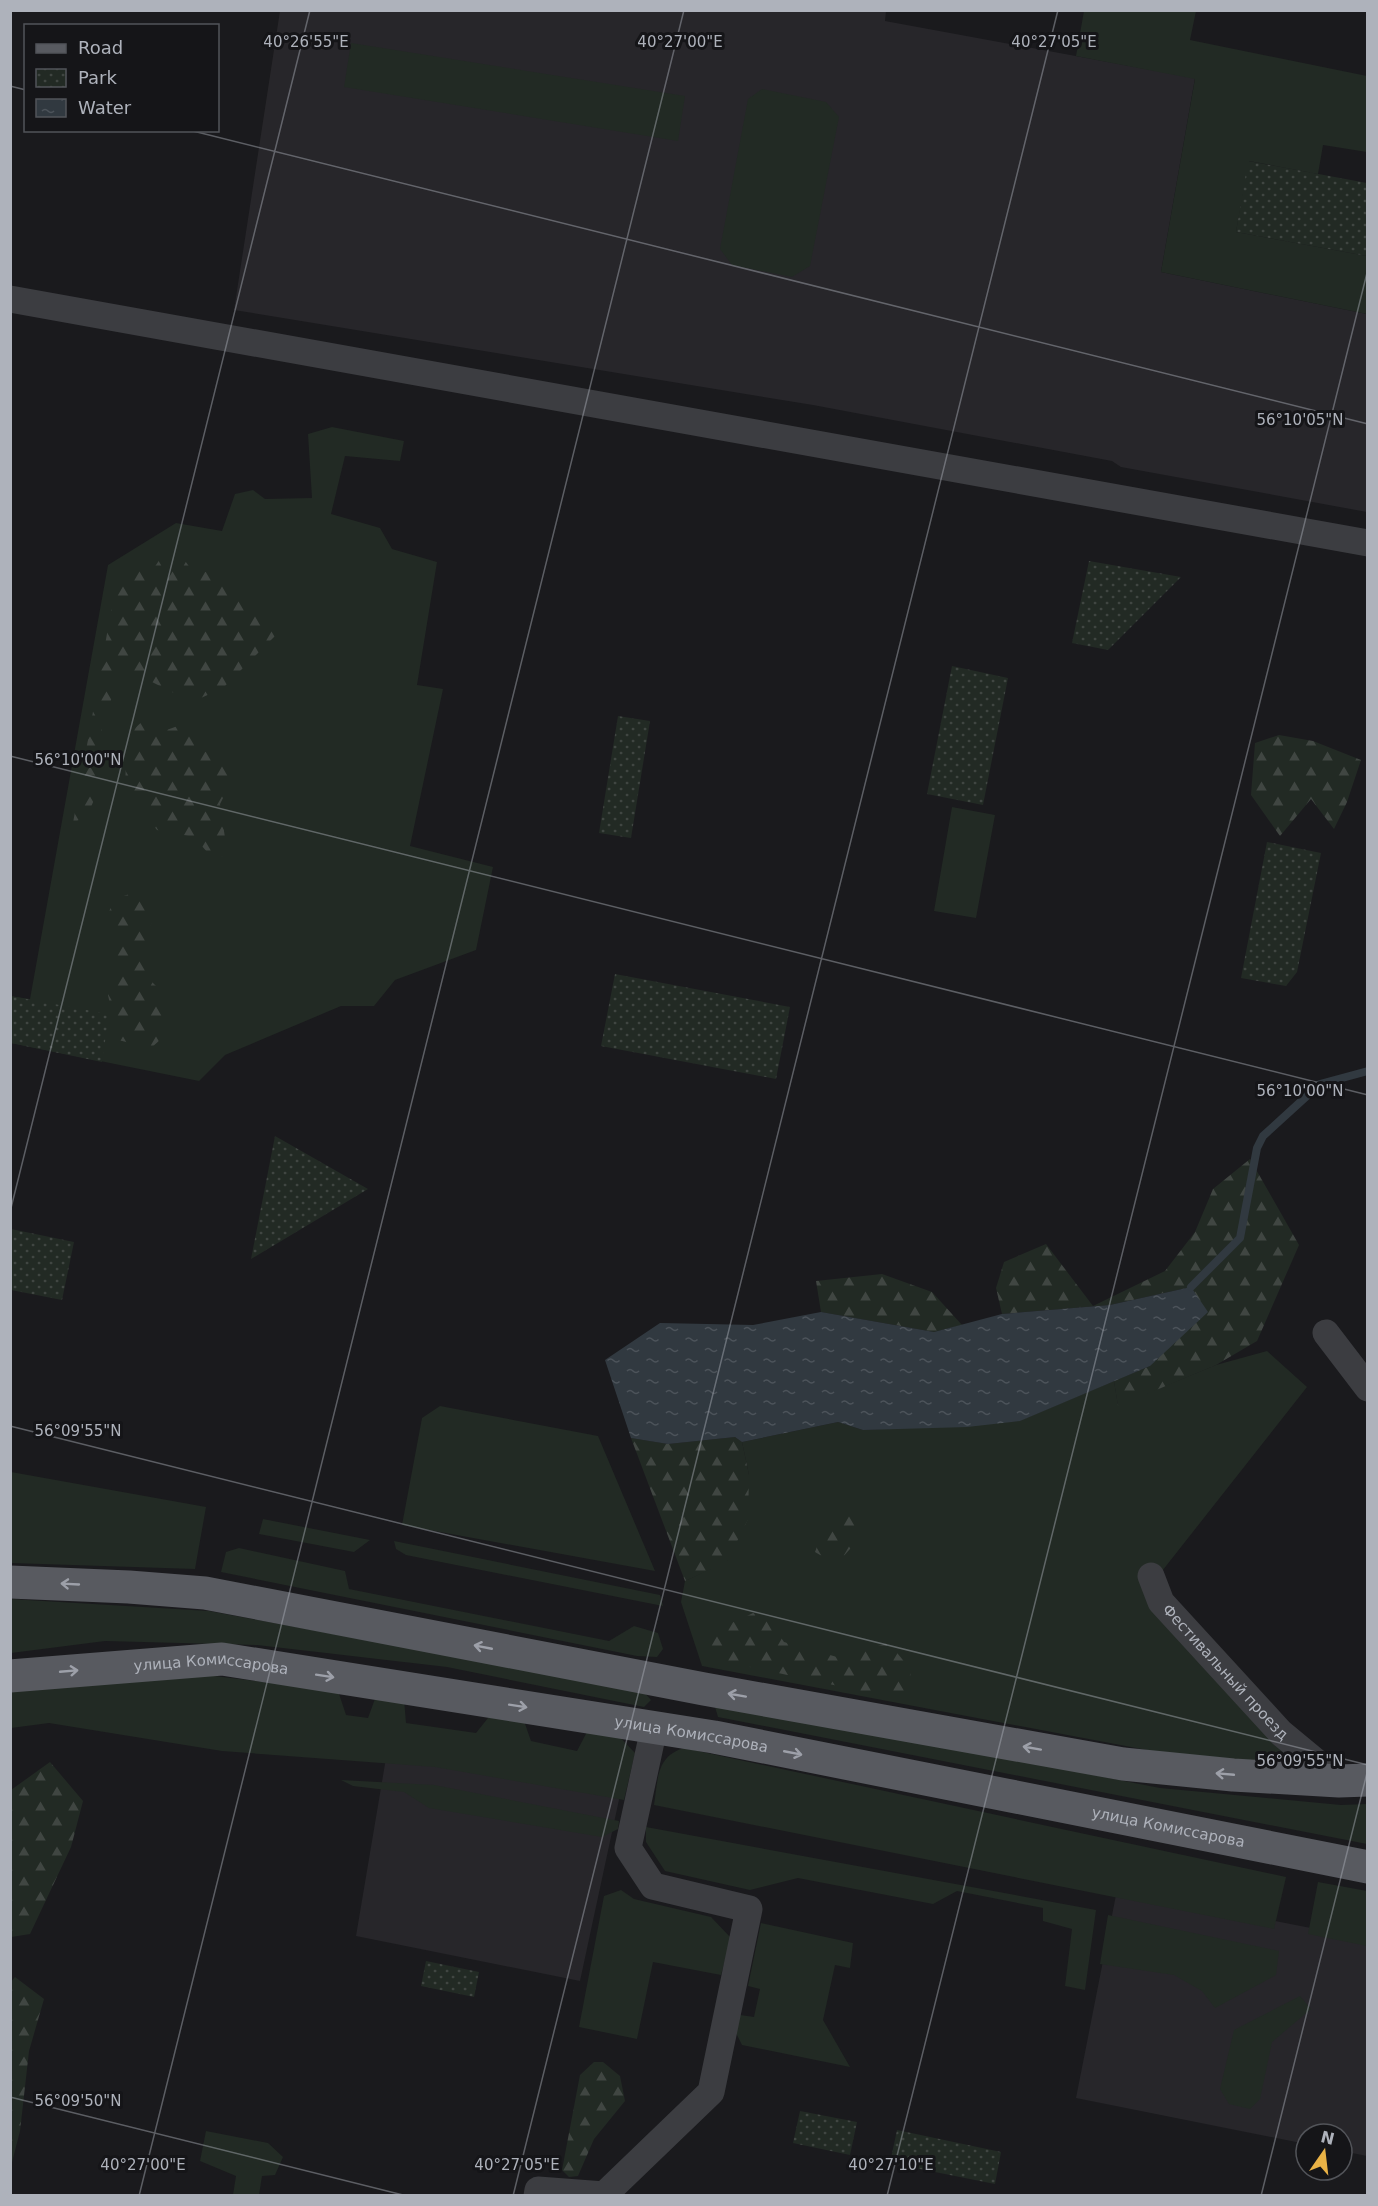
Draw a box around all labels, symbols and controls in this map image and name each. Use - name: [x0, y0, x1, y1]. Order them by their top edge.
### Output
- legend: [24, 24, 219, 132]
- text: 40°26'55"E: [263, 33, 349, 51]
- text: 40°27'00"E: [637, 33, 723, 51]
- text: 40°27'05"E: [1011, 33, 1097, 51]
- text: Road: [78, 37, 123, 58]
- text: Park: [78, 67, 117, 88]
- text: Water: [78, 97, 132, 118]
- text: 56°10'05"N: [1256, 411, 1344, 429]
- text: 56°10'00"N: [34, 751, 122, 769]
- text: 56°10'00"N: [1256, 1082, 1344, 1100]
- text: 56°09'55"N: [34, 1422, 122, 1440]
- one-way arrow: [61, 1579, 81, 1590]
- street label: Фестивальный проезд: [1159, 1601, 1292, 1744]
- one-way arrow: [474, 1641, 494, 1652]
- street label: улица Комиссарова: [133, 1650, 290, 1678]
- one-way arrow: [58, 1665, 78, 1676]
- one-way arrow: [315, 1670, 334, 1681]
- one-way arrow: [728, 1689, 747, 1700]
- one-way arrow: [507, 1701, 527, 1712]
- street label: улица Комиссарова: [613, 1712, 770, 1757]
- one-way arrow: [1023, 1742, 1042, 1753]
- one-way arrow: [782, 1748, 802, 1759]
- text: 56°09'55"N: [1256, 1752, 1344, 1770]
- one-way arrow: [1216, 1768, 1236, 1779]
- street label: улица Комиссарова: [1090, 1803, 1246, 1851]
- text: 56°09'50"N: [34, 2092, 122, 2110]
- north arrow: [1294, 2122, 1354, 2182]
- text: N: [1319, 2127, 1336, 2149]
- text: 40°27'00"E: [100, 2156, 186, 2174]
- text: 40°27'05"E: [474, 2156, 560, 2174]
- text: 40°27'10"E: [848, 2156, 934, 2174]

